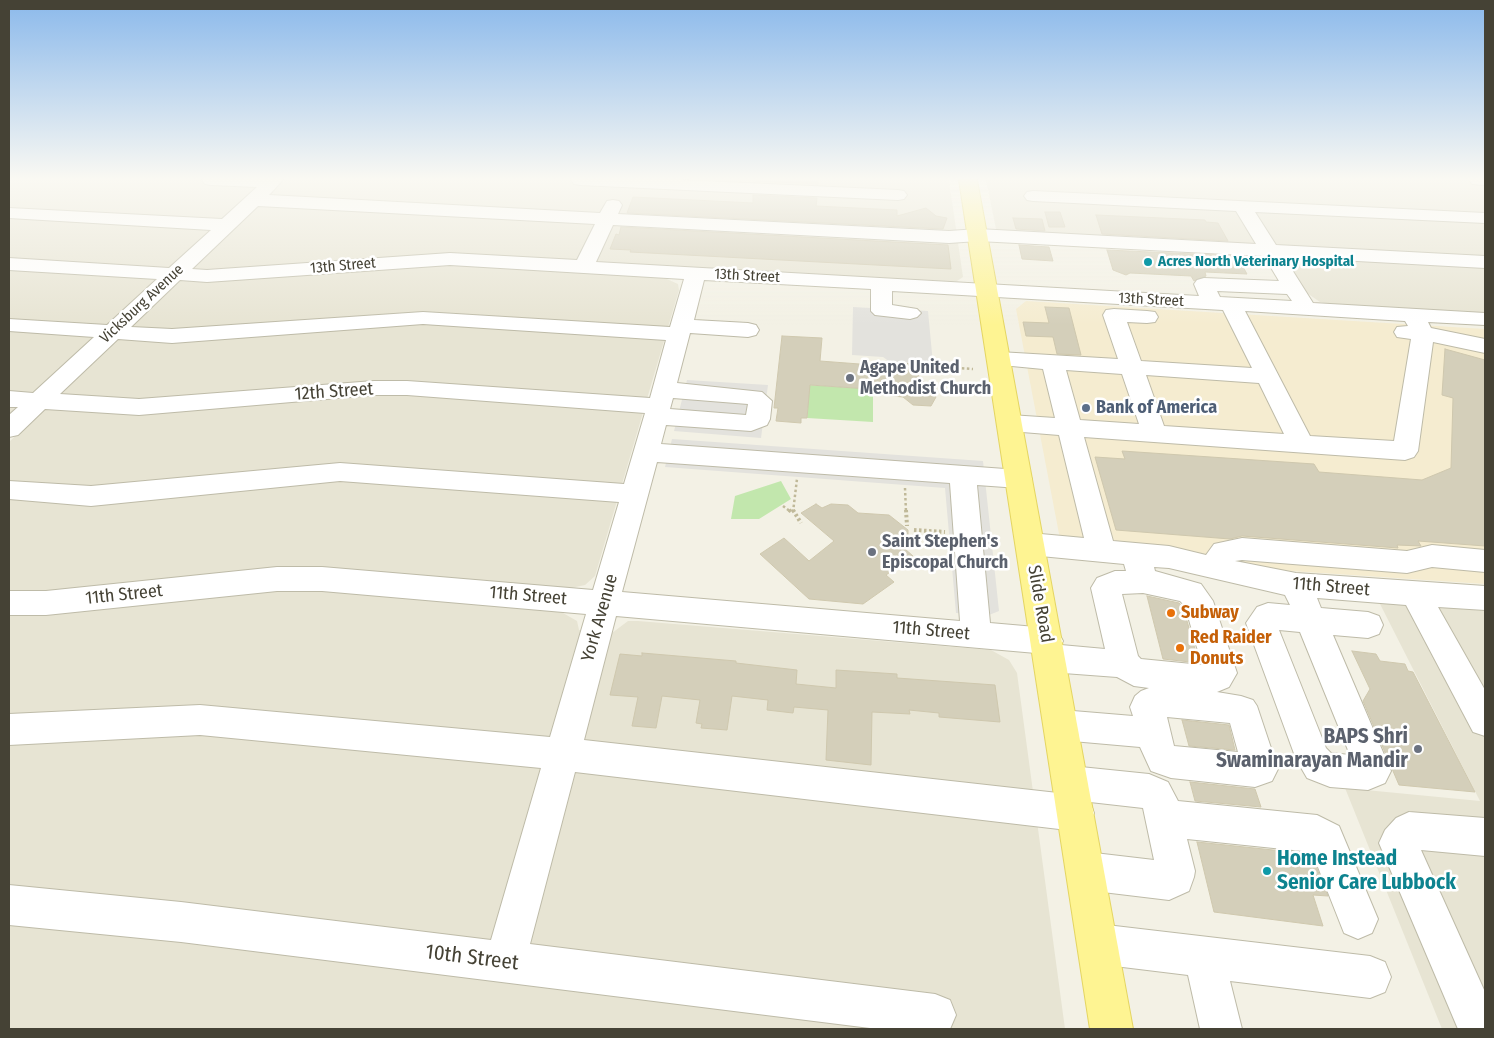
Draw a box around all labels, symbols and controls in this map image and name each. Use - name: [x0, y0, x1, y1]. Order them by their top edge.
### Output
- place label: Acres North Veterinary Hospital: [1158, 253, 1354, 271]
- street label: 13th Street: [309, 254, 377, 278]
- marker: Acres North Veterinary Hospital: [1142, 256, 1154, 268]
- street label: Vicksburg Avenue: [96, 261, 188, 347]
- street label: 13th Street: [714, 265, 780, 287]
- street label: 13th Street: [1118, 289, 1184, 311]
- place label: Agape United Methodist Church: [860, 357, 991, 399]
- marker: Agape United Methodist Church: [844, 372, 856, 384]
- street label: 12th Street: [294, 378, 374, 406]
- place label: Bank of America: [1096, 397, 1217, 419]
- marker: Bank of America: [1080, 402, 1092, 414]
- place label: Saint Stephen's Episcopal Church: [882, 531, 1008, 574]
- marker: Saint Stephen's Episcopal Church: [866, 546, 878, 558]
- street label: Slide Road: [1023, 564, 1057, 644]
- street label: York Avenue: [577, 572, 623, 664]
- street label: 11th Street: [1291, 573, 1371, 601]
- street label: 11th Street: [84, 580, 164, 610]
- street label: 11th Street: [488, 582, 568, 610]
- place label: Subway: [1181, 602, 1239, 624]
- marker: Subway: [1165, 607, 1177, 619]
- street label: 11th Street: [891, 617, 971, 645]
- place label: Red Raider Donuts: [1190, 627, 1272, 670]
- marker: Red Raider Donuts: [1174, 642, 1186, 654]
- place label: BAPS Shri Swaminarayan Mandir: [1216, 724, 1408, 774]
- marker: BAPS Shri Swaminarayan Mandir: [1412, 743, 1424, 755]
- place label: Home Instead Senior Care Lubbock: [1277, 846, 1456, 896]
- marker: Home Instead Senior Care Lubbock: [1261, 865, 1273, 877]
- street label: 10th Street: [424, 940, 520, 976]

